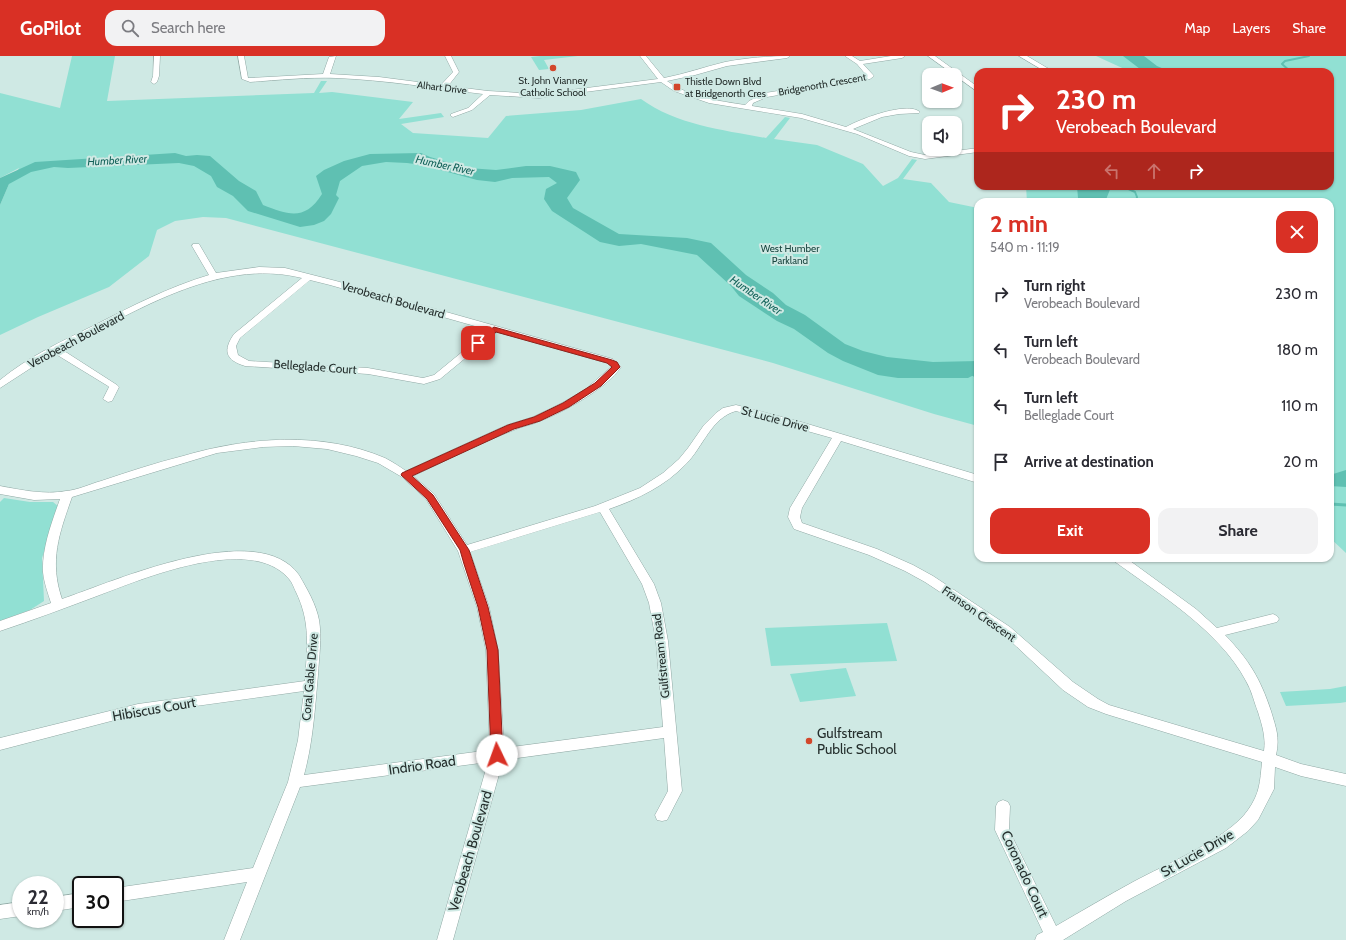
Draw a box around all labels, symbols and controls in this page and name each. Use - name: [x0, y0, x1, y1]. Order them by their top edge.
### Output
- search box: [105, 10, 385, 46]
- text: GoPilot: [20, 17, 81, 40]
- icon: search: [119, 17, 141, 39]
- text: Search here: [151, 19, 225, 37]
- text: Map: [1185, 19, 1210, 37]
- text: Layers: [1232, 19, 1270, 37]
- text: Share: [1292, 19, 1326, 37]
- marker: St. John Vianney Catholic School: [548, 63, 558, 73]
- north arrow: [922, 68, 962, 108]
- map controls: [922, 68, 962, 156]
- street label: Bridgenorth Crescent: [777, 70, 868, 99]
- place label: St. John Vianney Catholic School: [518, 74, 588, 99]
- place label: Thistle Down Blvd at Bridgenorth Cres: [685, 75, 766, 100]
- street label: Alhart Drive: [416, 78, 467, 97]
- marker: Thistle Down Blvd at Bridgenorth Cres: [672, 82, 682, 92]
- text: 230 m: [1056, 82, 1136, 116]
- icon: right: [990, 84, 1042, 136]
- button: sound: [922, 116, 962, 156]
- text: Verobeach Boulevard: [1056, 116, 1217, 138]
- water label: Humber River: [87, 151, 148, 169]
- water label: Humber River: [414, 152, 476, 178]
- icon: left: [1101, 160, 1123, 182]
- icon: ahead: [1143, 160, 1165, 182]
- icon: right: [1185, 160, 1207, 182]
- text: 2 min: [990, 209, 1048, 238]
- button: close: [1276, 211, 1318, 253]
- text: 540 m · 11:19: [990, 239, 1060, 255]
- park label: West Humber Parkland: [761, 242, 820, 267]
- water label: Humber River: [727, 272, 785, 318]
- text: Turn right: [1024, 277, 1085, 295]
- street label: Verobeach Boulevard: [340, 278, 447, 321]
- icon: right: [990, 283, 1012, 305]
- text: 230 m: [1275, 285, 1318, 303]
- text: Verobeach Boulevard: [1024, 295, 1140, 311]
- street label: Verobeach Boulevard: [25, 308, 127, 371]
- pin: [461, 326, 495, 360]
- icon: arrive: [467, 332, 489, 354]
- text: Turn left: [1024, 333, 1078, 351]
- icon: left: [990, 339, 1012, 361]
- text: 180 m: [1277, 341, 1318, 359]
- text: Verobeach Boulevard: [1024, 351, 1140, 367]
- street label: Belleglade Court: [273, 356, 357, 377]
- text: Turn left: [1024, 389, 1078, 407]
- icon: left: [990, 395, 1012, 417]
- text: 110 m: [1281, 397, 1318, 415]
- street label: St Lucie Drive: [740, 402, 811, 435]
- text: Belleglade Court: [1024, 407, 1114, 423]
- icon: arrive: [990, 451, 1012, 473]
- text: Arrive at destination: [1024, 453, 1154, 471]
- text: 20 m: [1283, 453, 1318, 471]
- button: Exit: [990, 508, 1150, 554]
- button: Share: [1158, 508, 1318, 554]
- street label: Franson Crescent: [939, 582, 1019, 645]
- street label: Gulfstream Road: [649, 613, 672, 699]
- street label: Coral Gable Drive: [298, 633, 321, 721]
- street label: Hibiscus Court: [111, 693, 197, 725]
- place label: Gulfstream Public School: [817, 724, 897, 758]
- position arrow: [476, 734, 518, 776]
- marker: Gulfstream Public School: [804, 736, 814, 746]
- street label: Indrio Road: [387, 751, 457, 779]
- street label: Verobeach Boulevard: [444, 789, 496, 913]
- street label: St Lucie Drive: [1157, 825, 1237, 881]
- street label: Coronado Court: [997, 828, 1053, 921]
- speed limit sign: 30: [72, 876, 124, 928]
- text: 22: [27, 885, 49, 909]
- text: km/h: [27, 905, 49, 918]

